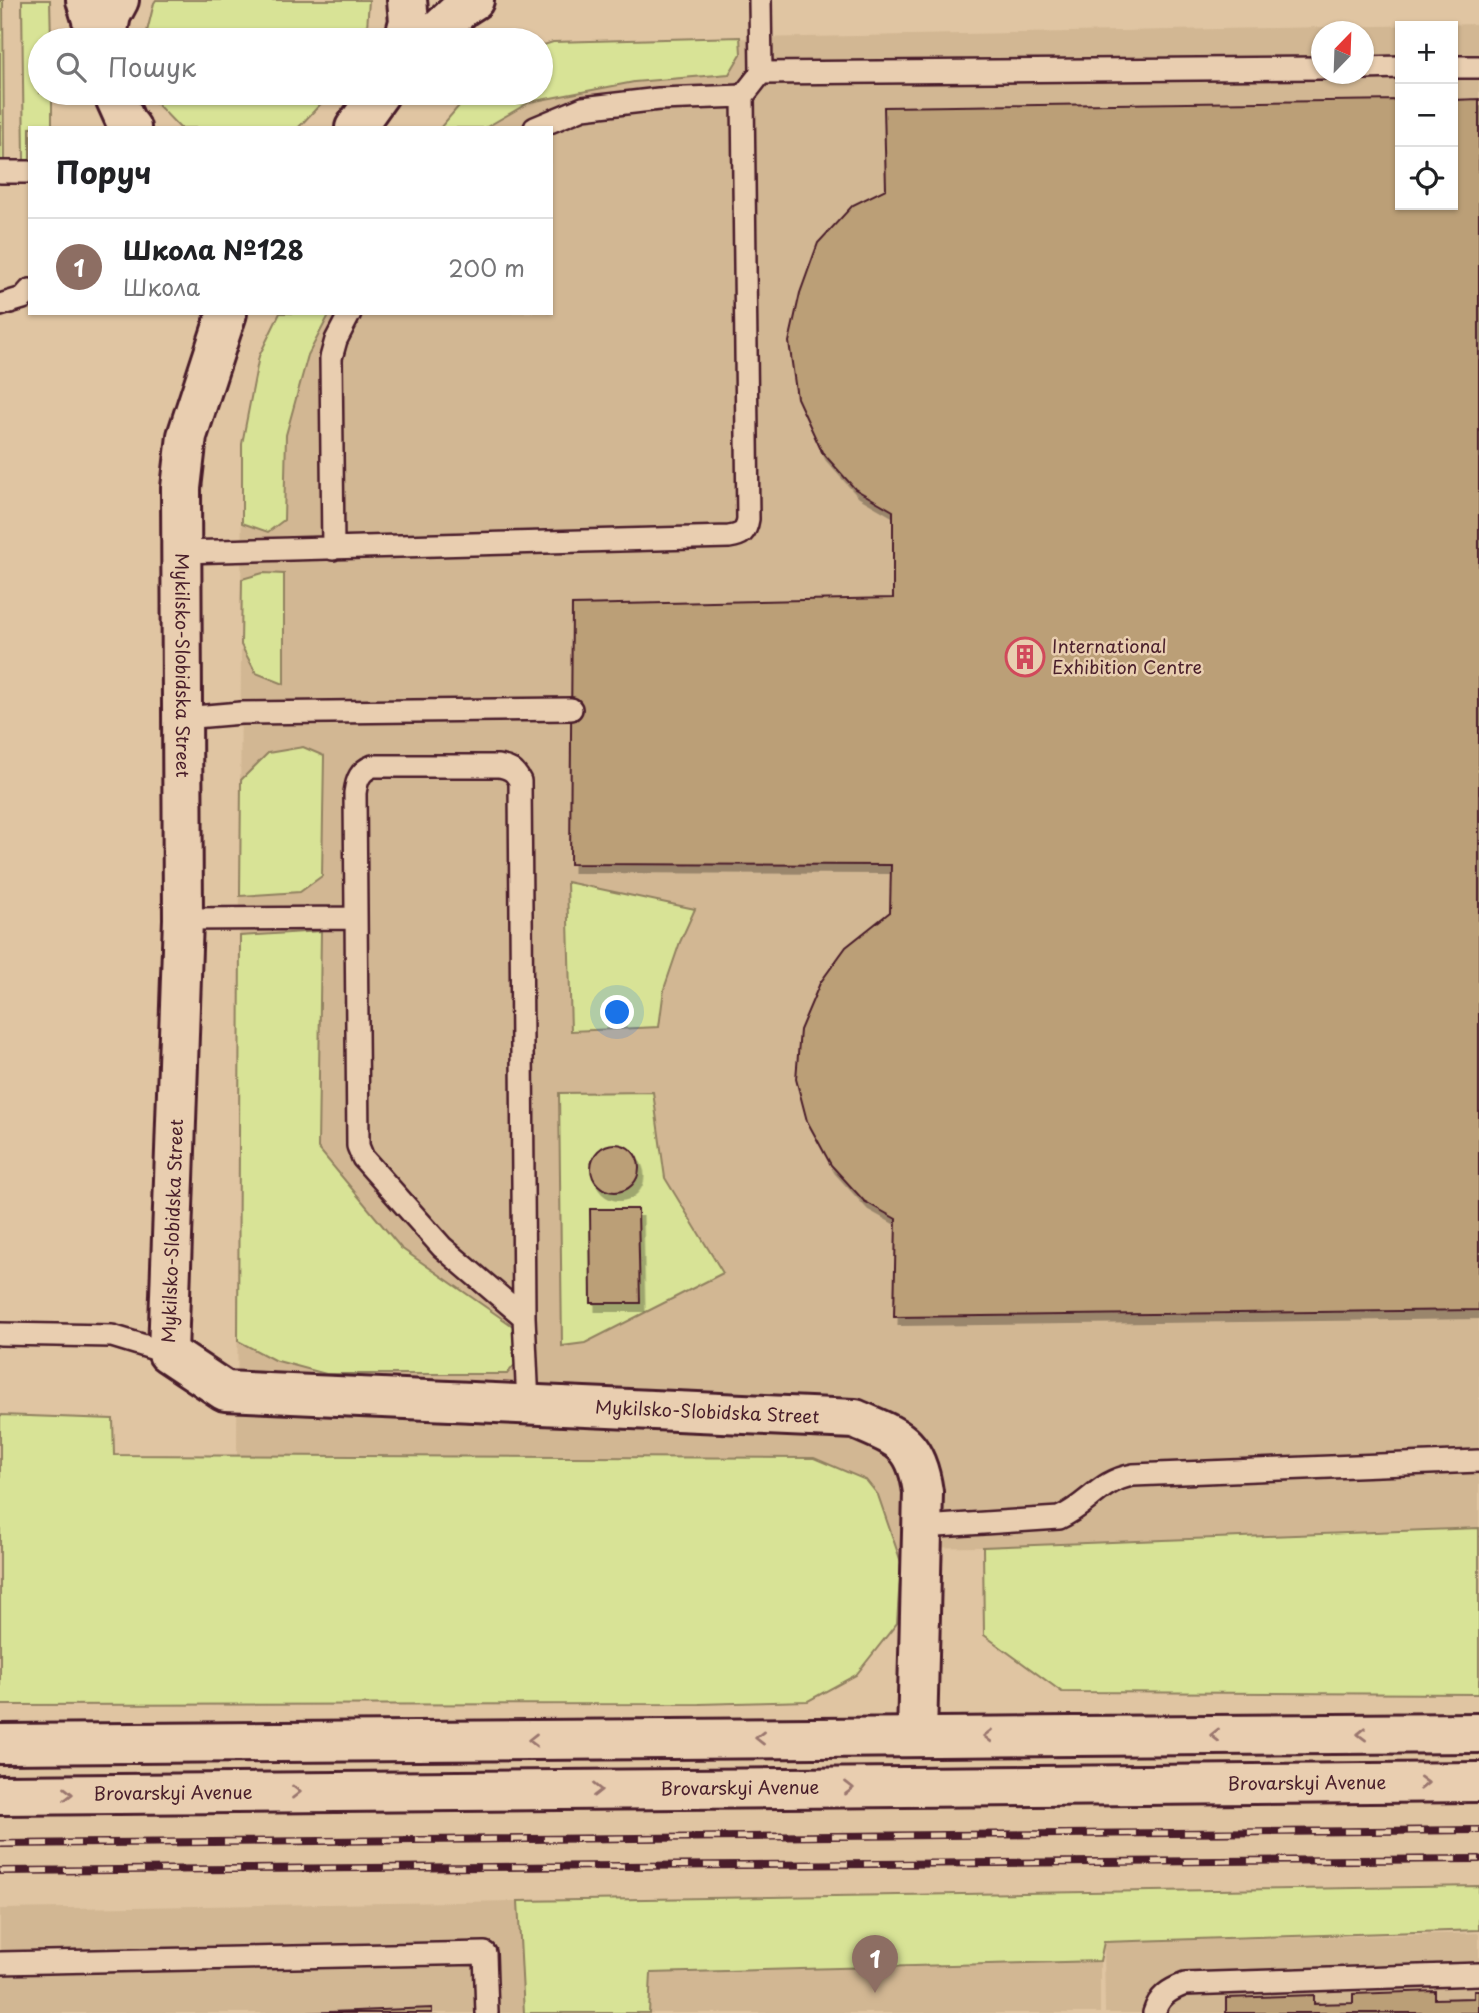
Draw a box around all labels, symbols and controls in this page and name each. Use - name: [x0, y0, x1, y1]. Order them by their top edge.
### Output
- north arrow: [1311, 21, 1374, 84]
- map controls: [1395, 21, 1458, 210]
- button: +: [1395, 21, 1458, 84]
- search box: [28, 28, 553, 105]
- text: Пошук: [108, 47, 196, 86]
- icon: search: [52, 48, 90, 86]
- button: −: [1395, 84, 1458, 147]
- button: locate: [1395, 147, 1458, 210]
- text: Поруч: [56, 149, 151, 194]
- text: Школа №128: [123, 230, 304, 269]
- text: 1: [74, 250, 85, 285]
- text: 200 m: [448, 250, 525, 285]
- text: Школа: [123, 269, 200, 304]
- street label: Mykilsko-Slobidska Street: [169, 553, 197, 778]
- place label: International Exhibition Centre: [1052, 632, 1202, 680]
- building icon: International Exhibition Centre: [1004, 636, 1046, 678]
- your location: [600, 995, 634, 1029]
- street label: Mykilsko-Slobidska Street: [154, 1118, 189, 1343]
- street label: Mykilsko-Slobidska Street: [594, 1392, 820, 1429]
- one-way arrow: [1356, 1726, 1367, 1742]
- one-way arrow: [1209, 1727, 1220, 1743]
- one-way arrow: [982, 1728, 992, 1744]
- one-way arrow: [754, 1730, 765, 1746]
- one-way arrow: [527, 1732, 537, 1748]
- street label: Brovarskyi Avenue: [1227, 1768, 1387, 1796]
- street label: Brovarskyi Avenue: [660, 1773, 820, 1801]
- one-way arrow: [1419, 1775, 1430, 1790]
- street label: Brovarskyi Avenue: [93, 1778, 253, 1806]
- one-way arrow: [844, 1780, 854, 1796]
- one-way arrow: [592, 1782, 602, 1798]
- one-way arrow: [290, 1785, 301, 1800]
- one-way arrow: [63, 1786, 74, 1802]
- pin: 1: [852, 1935, 898, 1993]

